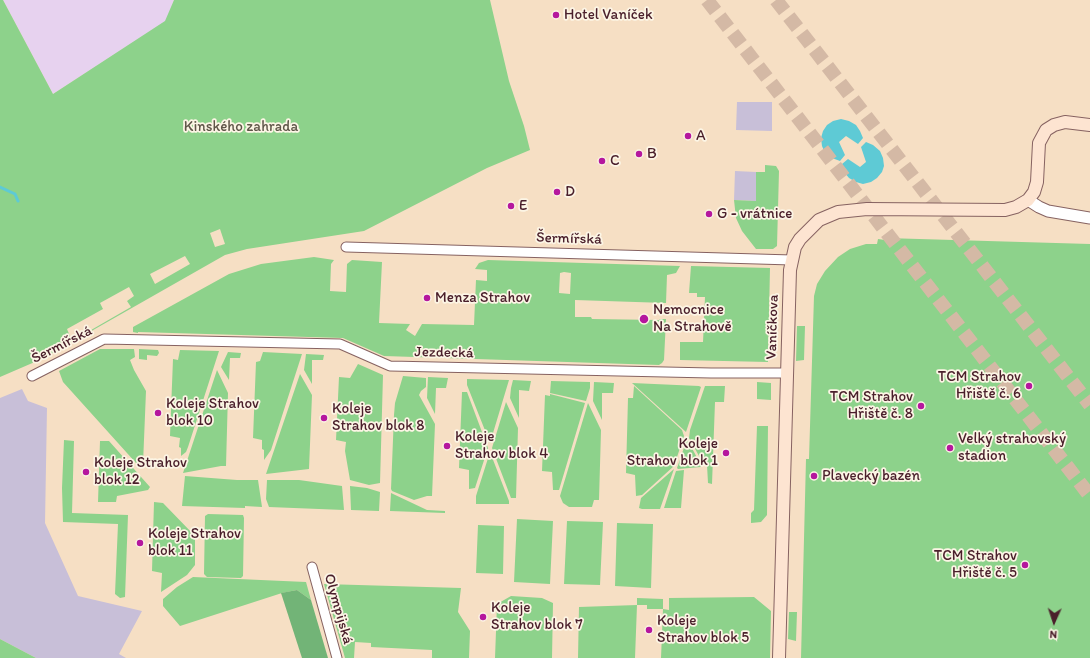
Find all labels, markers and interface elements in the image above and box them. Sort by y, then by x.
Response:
place label: Hotel Vaníček [564,6,653,24]
marker: Hotel Vaníček [551,10,561,20]
park label: Kinského zahrada [184,118,298,136]
place label: A [696,127,706,145]
marker: A [683,131,693,141]
place label: B [647,145,657,163]
marker: B [634,149,644,159]
place label: C [610,152,620,170]
marker: C [597,156,607,166]
place label: D [565,183,575,201]
marker: D [552,187,562,197]
place label: E [519,197,527,215]
marker: E [506,201,516,211]
place label: G - vrátnice [717,205,792,223]
marker: G - vrátnice [704,209,714,219]
street label: Šermířská [536,229,602,249]
place label: Menza Strahov [435,289,530,307]
marker: Menza Strahov [422,293,432,303]
street label: Vaníčkova [763,294,783,360]
place label: Nemocnice Na Strahově [653,301,732,336]
marker: Nemocnice Na Strahově [638,313,650,325]
street label: Šermířská [29,322,95,368]
street label: Jezdecká [414,343,474,363]
place label: TCM Strahov Hřiště č. 6 [938,368,1021,403]
marker: TCM Strahov Hřiště č. 6 [1024,381,1034,391]
place label: TCM Strahov Hřiště č. 8 [830,388,913,423]
place label: Koleje Strahov blok 10 [166,395,259,430]
place label: Koleje Strahov blok 8 [332,400,425,435]
marker: TCM Strahov Hřiště č. 8 [916,401,926,411]
marker: Koleje Strahov blok 10 [153,408,163,418]
marker: Koleje Strahov blok 8 [319,413,329,423]
place label: Koleje Strahov blok 4 [455,428,548,463]
place label: Velký strahovský stadion [958,430,1066,465]
place label: Koleje Strahov blok 1 [627,435,718,470]
marker: Koleje Strahov blok 4 [442,441,452,451]
marker: Velký strahovský stadion [945,443,955,453]
marker: Koleje Strahov blok 1 [721,448,731,458]
place label: Koleje Strahov blok 12 [94,454,187,489]
marker: Koleje Strahov blok 12 [81,467,91,477]
place label: Plavecký bazén [822,467,920,485]
marker: Plavecký bazén [809,471,819,481]
place label: Koleje Strahov blok 11 [148,525,241,560]
marker: Koleje Strahov blok 11 [135,538,145,548]
place label: TCM Strahov Hřiště č. 5 [934,547,1017,582]
marker: TCM Strahov Hřiště č. 5 [1020,560,1030,570]
street label: Olympijská [319,572,357,646]
place label: Koleje Strahov blok 7 [491,599,583,634]
north arrow [1034,602,1074,642]
marker: Koleje Strahov blok 7 [478,612,488,622]
place label: Koleje Strahov blok 5 [657,612,749,647]
marker: Koleje Strahov blok 5 [644,625,654,635]
text: N [1049,628,1057,641]

